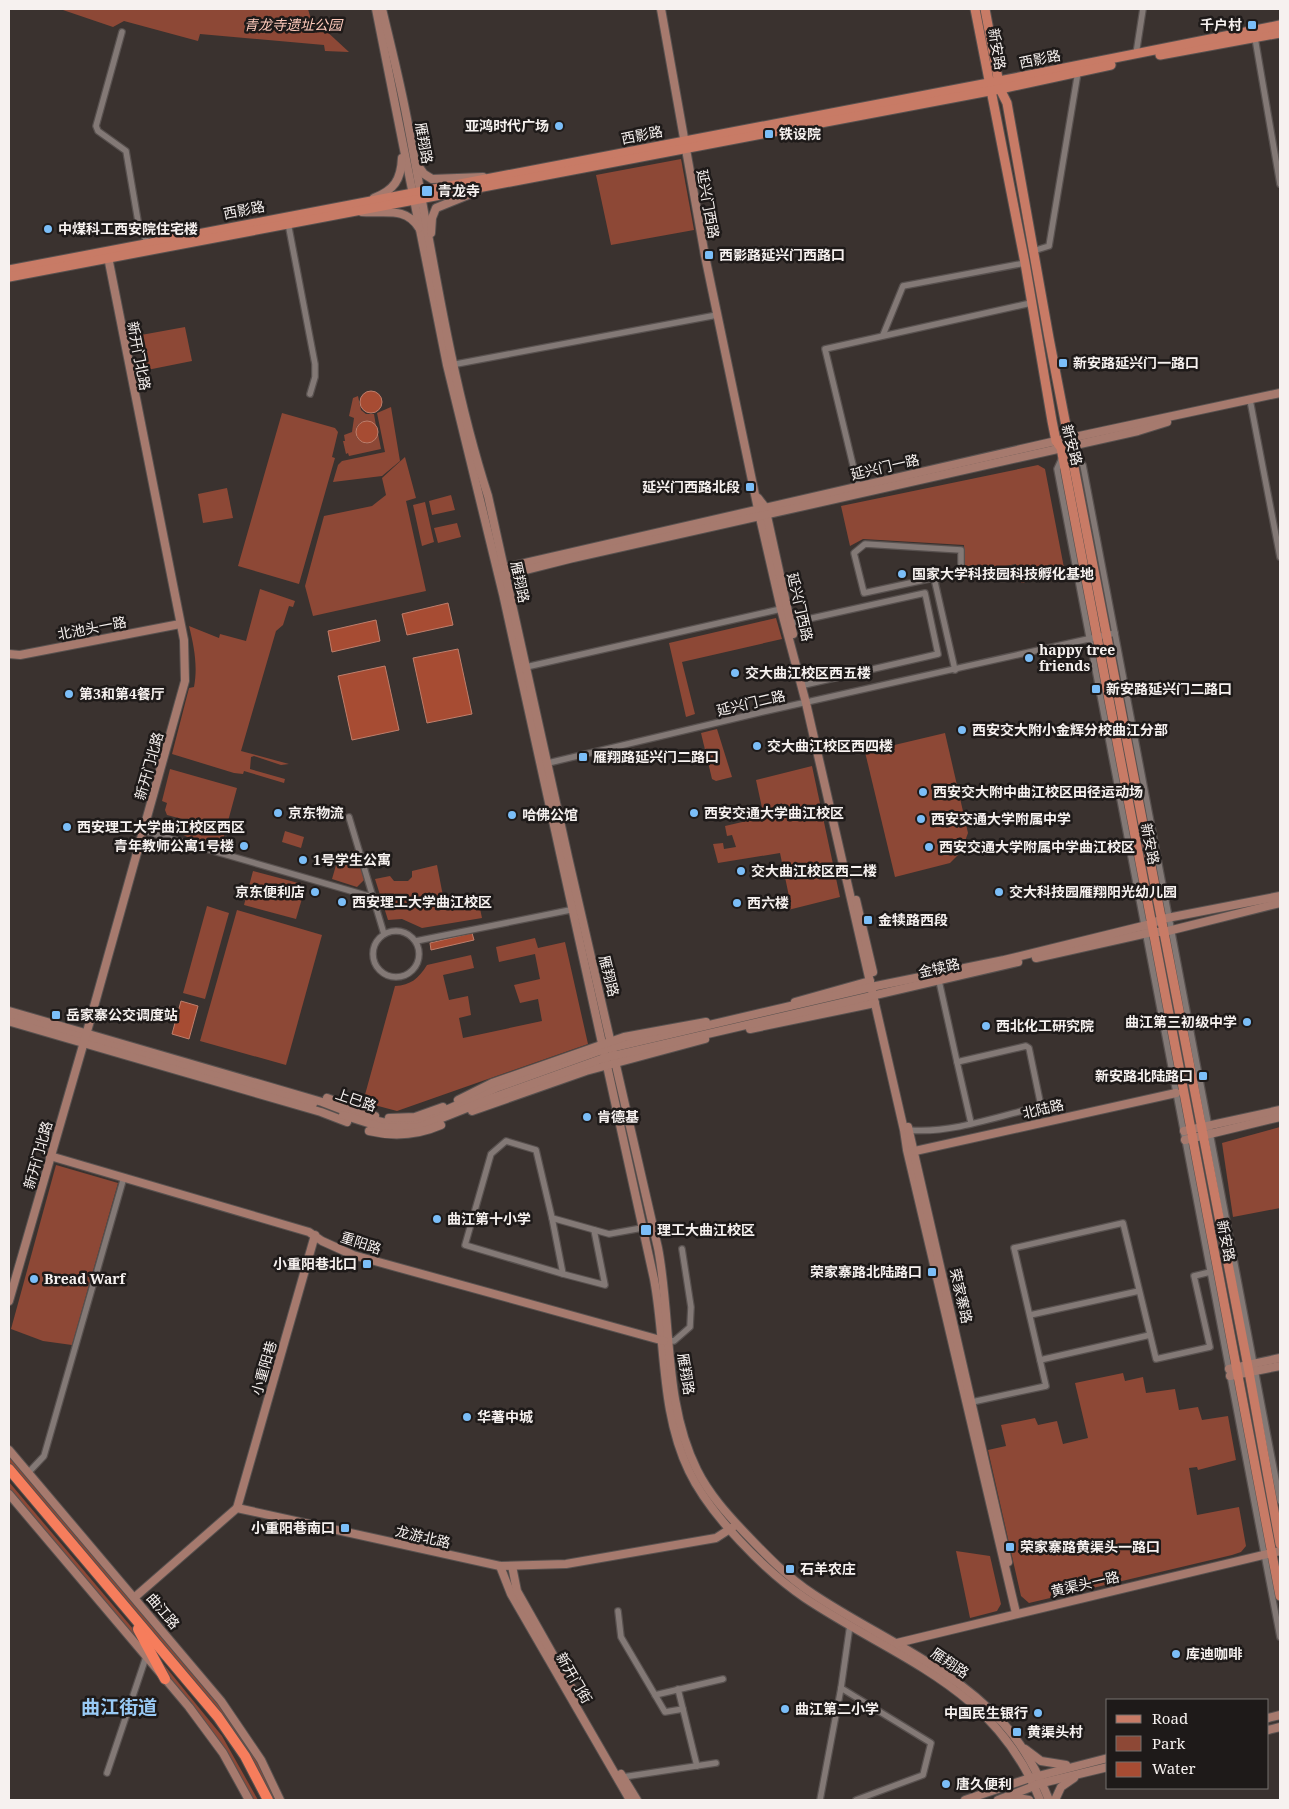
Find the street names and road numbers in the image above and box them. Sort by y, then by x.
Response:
street label: 新安路 [984,27,1010,71]
street label: 西影路 [1017,45,1062,72]
street label: 雁翔路 [411,121,437,165]
street label: 西影路 [619,121,664,148]
street label: 延兴门西路 [693,168,724,240]
street label: 西影路 [221,196,266,223]
street label: 新开门北路 [123,320,155,392]
street label: 新安路 [1058,422,1087,468]
street label: 延兴门一路 [849,449,921,484]
street label: 雁翔路 [507,559,534,604]
street label: 延兴门西路 [783,571,818,643]
street label: 北池头一路 [56,612,128,644]
street label: 延兴门二路 [715,685,787,720]
street label: 新开门北路 [130,730,167,802]
street label: 新安路 [1137,821,1164,866]
street label: 雁翔路 [595,953,624,999]
street label: 金犊路 [916,954,961,981]
street label: 上巳路 [333,1084,379,1115]
street label: 北陆路 [1020,1095,1065,1122]
street label: 新开门北路 [19,1119,56,1191]
street label: 新安路 [1213,1218,1240,1263]
street label: 重阳路 [338,1227,384,1258]
street label: 荣家寨路 [946,1266,977,1325]
street label: 小重阳巷 [247,1338,280,1397]
street label: 雁翔路 [674,1352,699,1396]
street label: 龙游北路 [394,1521,453,1552]
street label: 黄渠头一路 [1049,1566,1121,1601]
street label: 曲江路 [143,1588,184,1633]
street label: 雁翔路 [928,1643,973,1682]
street label: 新开门街 [552,1649,597,1707]

